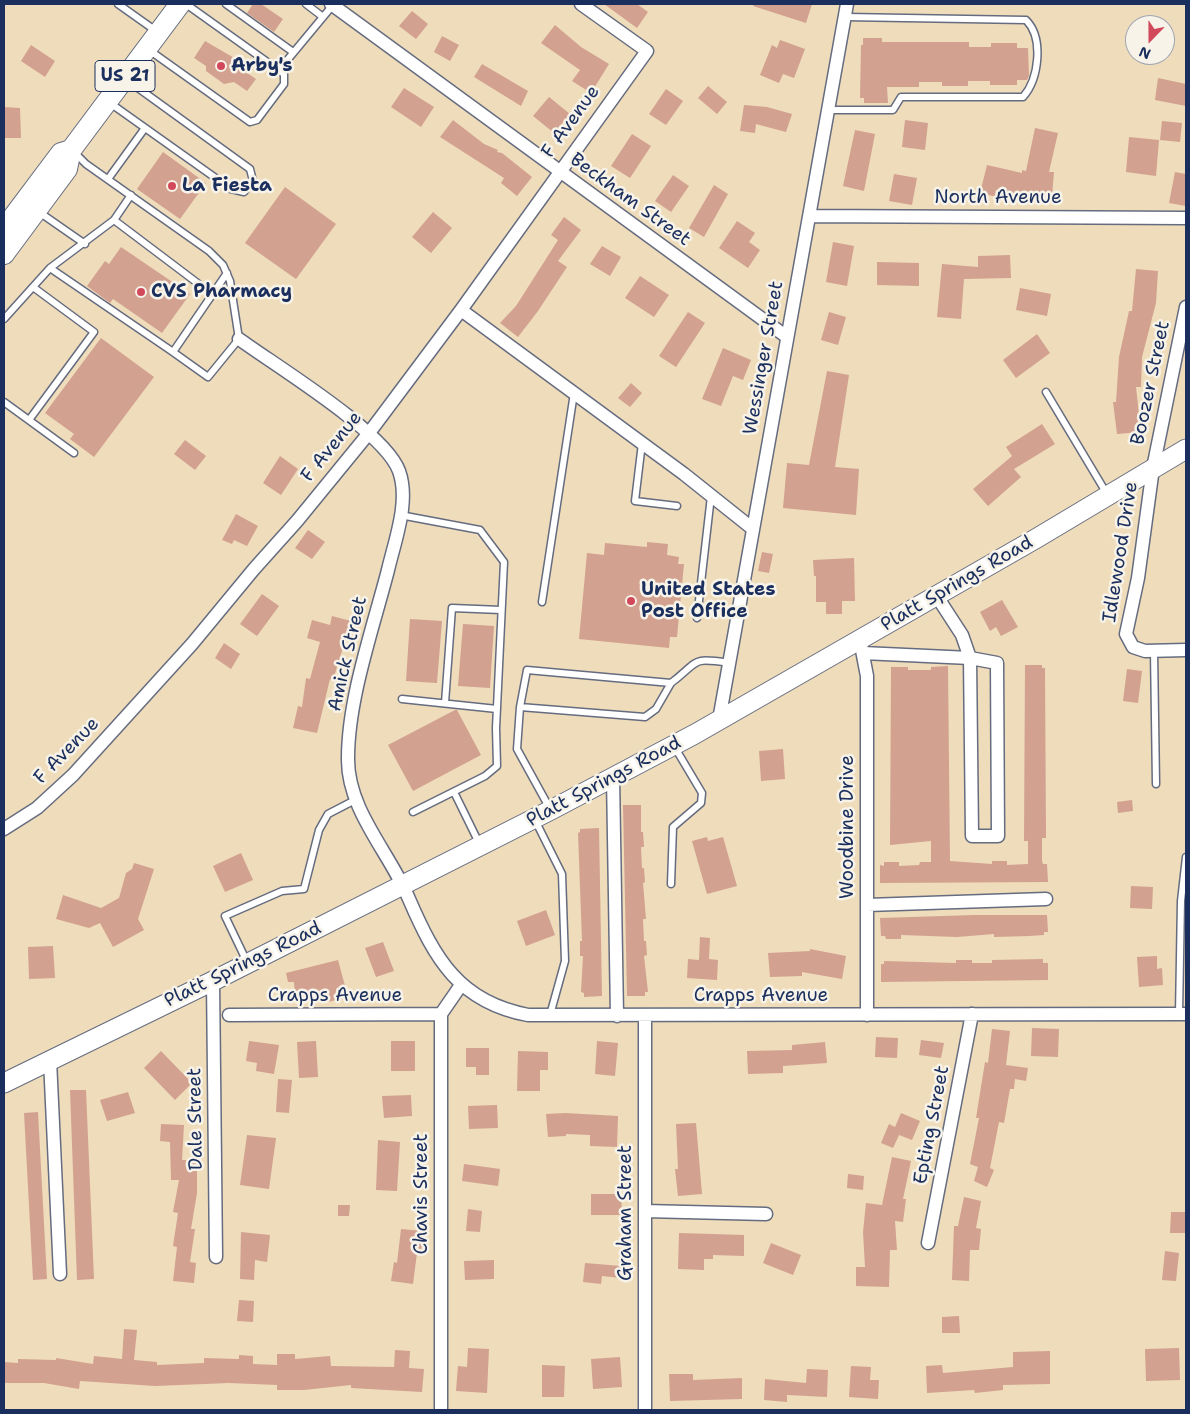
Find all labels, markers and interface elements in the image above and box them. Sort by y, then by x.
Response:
north arrow [1125,15,1175,65]
text: N [1136,43,1153,63]
place label: Arby's [231,55,293,77]
road number: US 21 [95,60,155,92]
marker: Arby's [215,60,227,72]
street label: F Avenue [537,81,605,163]
street label: Beckham Street [565,149,695,251]
place label: La Fiesta [182,175,272,197]
marker: La Fiesta [166,180,178,192]
street label: North Avenue [934,187,1062,209]
street label: Wessinger Street [739,279,789,437]
place label: CVS Pharmacy [151,281,292,303]
marker: CVS Pharmacy [135,286,147,298]
street label: Boozer Street [1127,319,1175,447]
street label: F Avenue [297,407,367,487]
street label: Idlewood Drive [1099,480,1143,624]
street label: Platt Springs Road [877,531,1037,637]
place label: United States Post Office [641,579,776,623]
street label: Amick Street [324,594,372,714]
marker: United States Post Office [625,595,637,607]
street label: F Avenue [30,713,104,789]
street label: Platt Springs Road [523,732,685,832]
street label: Woodbine Drive [837,755,859,899]
street label: Platt Springs Road [161,917,325,1013]
street label: Crapps Avenue [268,985,402,1007]
street label: Crapps Avenue [694,985,828,1007]
street label: Epting Street [909,1064,955,1186]
street label: Dale Street [184,1068,208,1170]
street label: Chavis Street [411,1134,433,1254]
street label: Graham Street [615,1145,637,1281]

